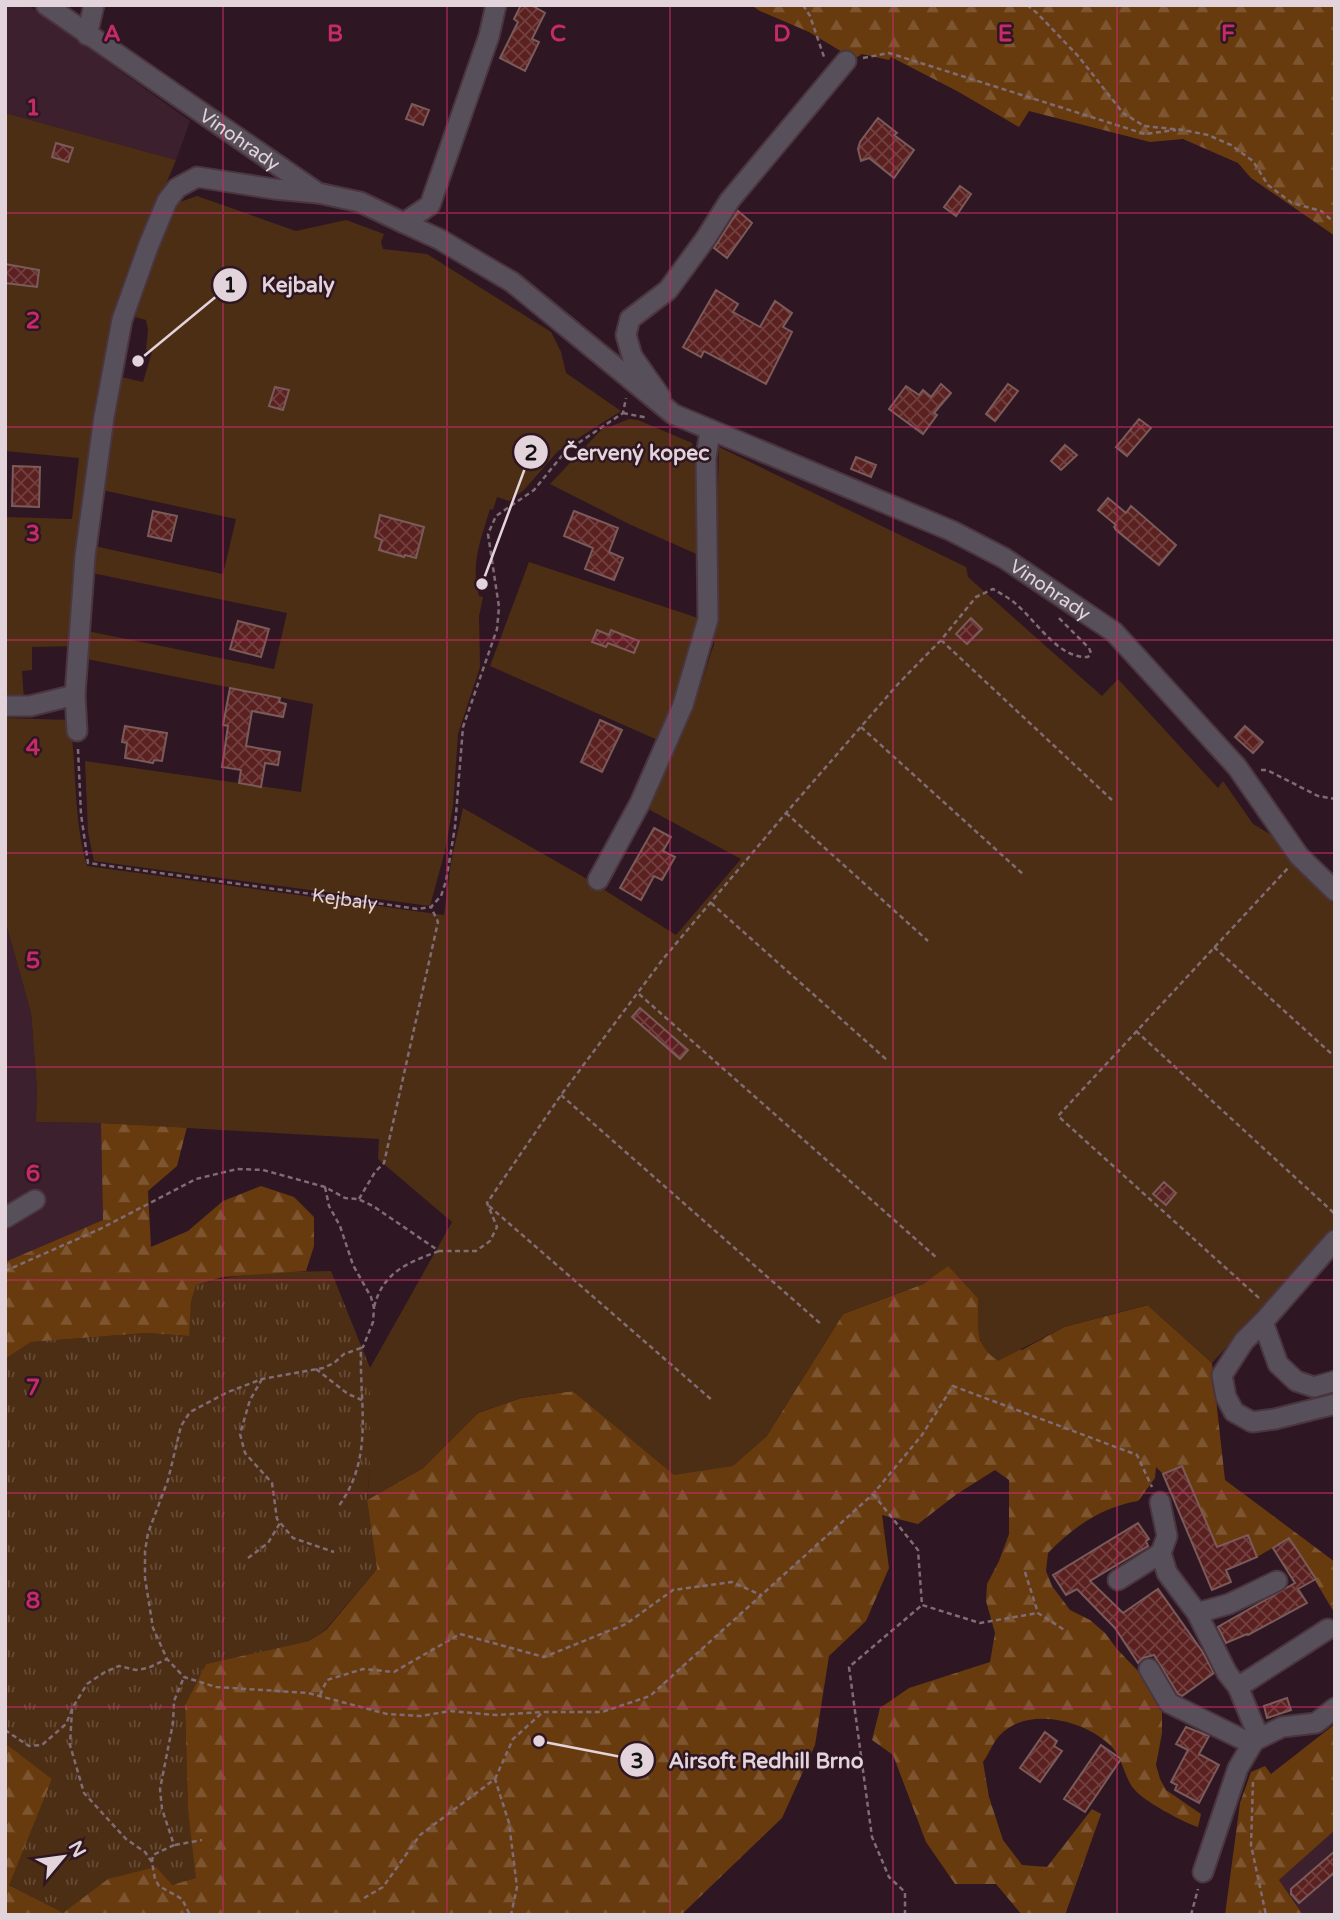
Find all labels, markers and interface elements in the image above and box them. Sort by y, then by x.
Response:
text: A [103,20,121,48]
text: B [327,20,343,48]
text: C [550,20,566,48]
text: D [773,20,791,48]
text: E [998,20,1012,48]
text: F [1221,20,1235,48]
text: 1 [26,94,40,122]
street label: Vinohrady [195,105,284,175]
callout: Kejbaly [212,264,348,306]
text: 1 [223,273,237,298]
text: Kejbaly [262,273,335,298]
text: 2 [26,307,40,335]
callout: Červený kopec [514,431,723,473]
text: Červený kopec [563,440,709,466]
text: 2 [524,441,538,466]
text: 3 [26,520,40,548]
street label: Vinohrady [1005,555,1095,625]
text: 4 [26,734,41,762]
street label: Kejbaly [311,884,379,915]
text: 5 [26,947,40,975]
text: 6 [26,1160,40,1188]
text: 7 [26,1374,40,1402]
text: 8 [26,1587,40,1615]
callout: Airsoft Redhill Brno [619,1739,877,1781]
text: 3 [630,1749,644,1774]
text: Airsoft Redhill Brno [669,1749,864,1774]
north arrow [28,1822,98,1892]
text: N [64,1837,90,1861]

